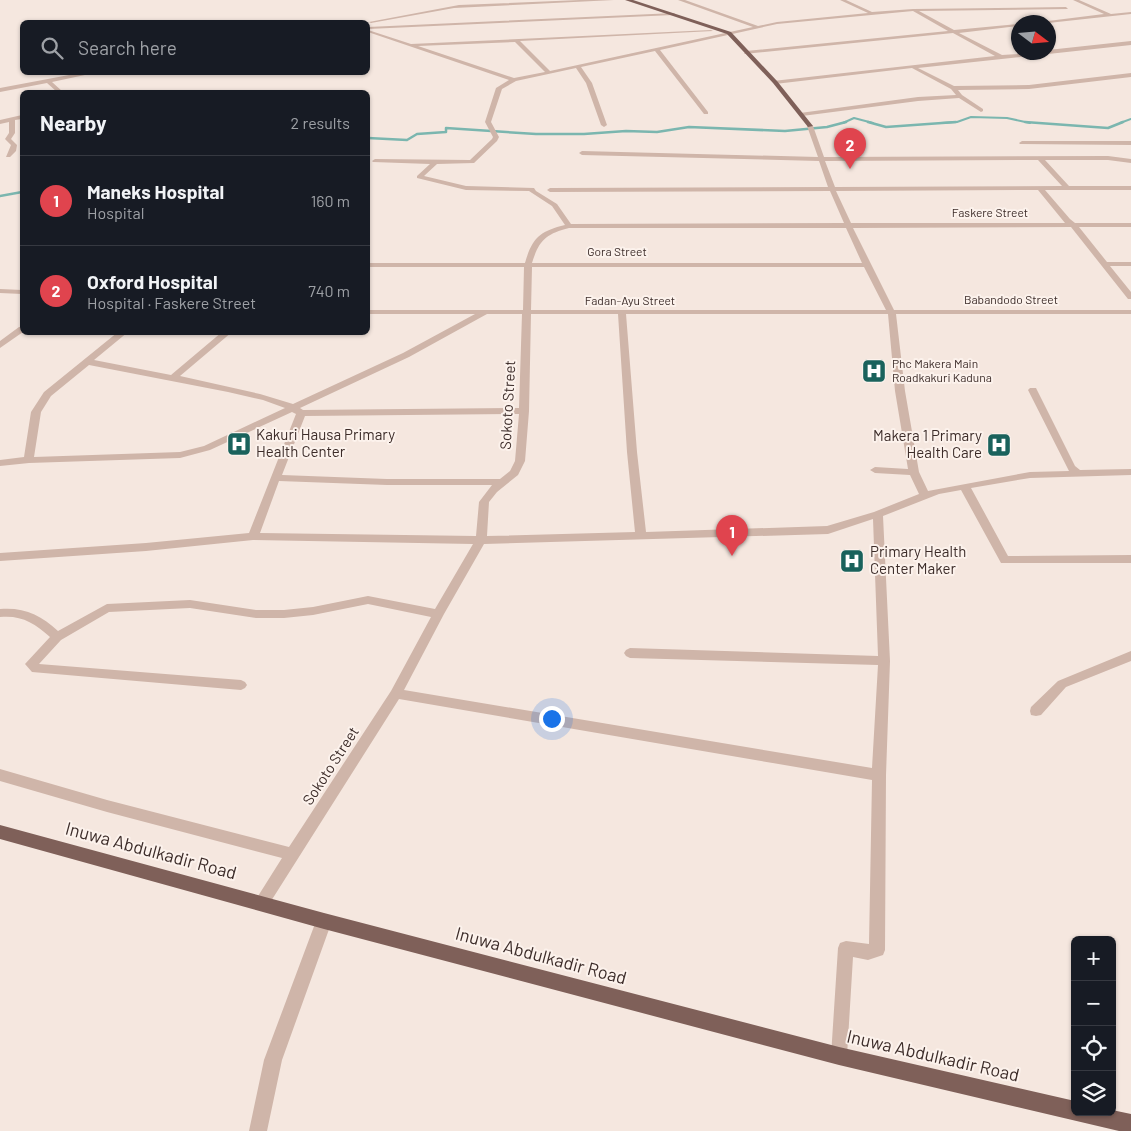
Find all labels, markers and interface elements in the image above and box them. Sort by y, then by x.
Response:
north arrow [1011,15,1056,60]
search box [20,20,370,75]
icon: search [38,34,66,62]
text: Search here [78,36,177,59]
text: Nearby [40,110,106,135]
text: 2 results [291,113,350,132]
pin: 2 [834,128,866,169]
text: Maneks Hospital [87,180,224,203]
text: 1 [53,191,59,210]
text: 160 m [311,191,350,210]
text: Hospital [87,203,144,222]
street label: Faskere Street [952,205,1028,219]
street label: Gora Street [587,244,647,258]
text: Oxford Hospital [87,270,218,293]
text: 2 [52,281,60,300]
text: 740 m [308,281,350,300]
street label: Babandodo Street [964,292,1058,306]
text: Hospital · Faskere Street [87,293,256,312]
street label: Fadan-Ayu Street [585,293,675,307]
place label: Phc Makera Main Roadkakuri Kaduna [892,356,992,384]
hospital icon: Phc Makera Main Roadkakuri Kaduna [861,358,887,384]
street label: Sokoto Street [496,360,518,450]
place label: Kakuri Hausa Primary Health Center [256,425,395,460]
place label: Makera 1 Primary Health Care [873,426,982,461]
hospital icon: Kakuri Hausa Primary Health Center [226,431,252,457]
hospital icon: Makera 1 Primary Health Care [986,432,1012,458]
pin: 1 [716,515,748,556]
place label: Primary Health Center Maker [870,542,966,577]
hospital icon: Primary Health Center Maker [839,548,865,574]
your location [539,706,565,732]
street label: Sokoto Street [298,723,362,808]
street label: Inuwa Abdulkadir Road [63,817,239,883]
street label: Inuwa Abdulkadir Road [453,922,629,988]
map controls [1071,936,1116,1116]
button: + [1071,936,1116,981]
button: − [1071,981,1116,1026]
street label: Inuwa Abdulkadir Road [845,1024,1022,1086]
button: locate [1071,1026,1116,1071]
button: layers [1071,1071,1116,1116]

